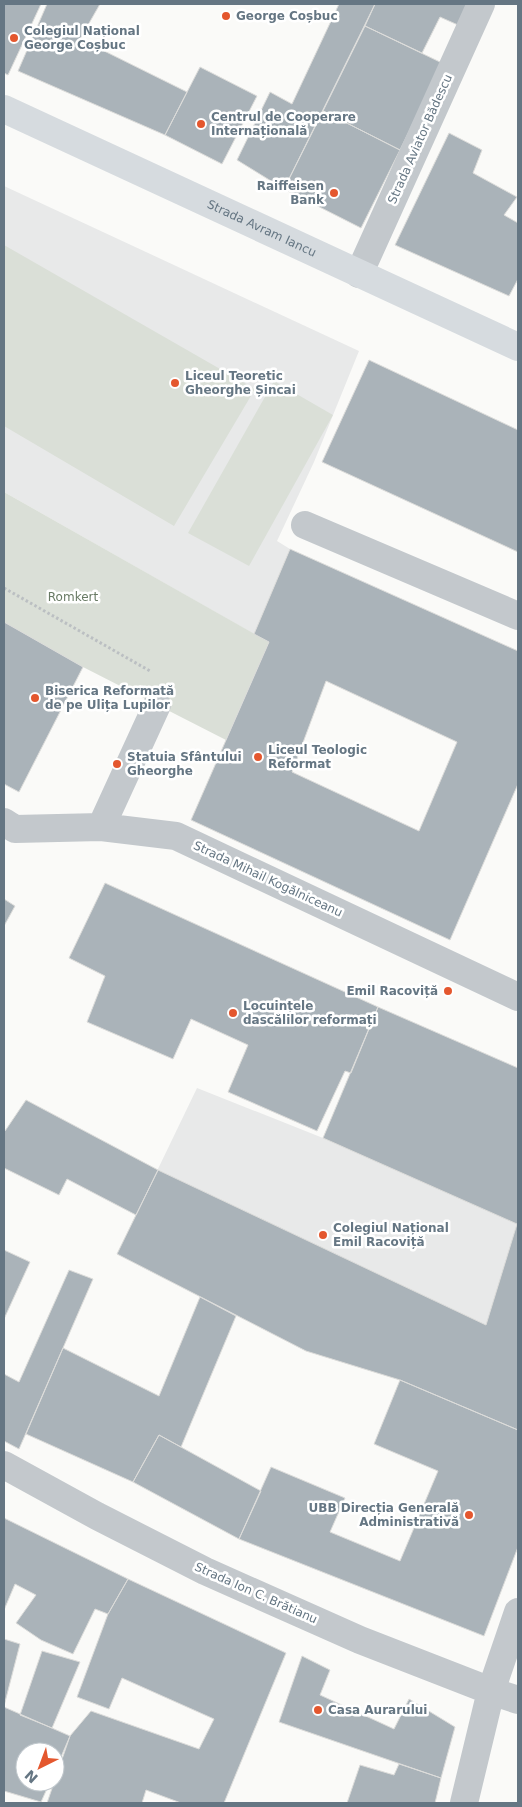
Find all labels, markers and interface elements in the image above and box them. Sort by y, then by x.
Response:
place label: George Coșbuc [236,9,338,23]
marker: George Coșbuc [220,10,232,22]
place label: Colegiul Național George Coșbuc [24,24,140,52]
marker: Colegiul Național George Coșbuc [8,32,20,44]
street label: Strada Aviator Bădescu [385,72,455,206]
place label: Centrul de Cooperare Internațională [211,110,356,138]
marker: Centrul de Cooperare Internațională [195,118,207,130]
place label: Raiffeisen Bank [257,179,325,207]
marker: Raiffeisen Bank [328,187,340,199]
street label: Strada Avram Iancu [205,197,318,260]
place label: Liceul Teoretic Gheorghe Șincai [185,369,296,397]
marker: Liceul Teoretic Gheorghe Șincai [169,377,181,389]
park label: Romkert [48,590,98,604]
place label: Biserica Reformată de pe Ulița Lupilor [45,684,174,712]
marker: Biserica Reformată de pe Ulița Lupilor [29,692,41,704]
place label: Liceul Teologic Reformat [268,743,367,771]
place label: Statuia Sfântului Gheorghe [127,750,242,778]
marker: Liceul Teologic Reformat [252,751,264,763]
marker: Statuia Sfântului Gheorghe [111,758,123,770]
street label: Strada Mihail Kogălniceanu [191,838,345,920]
place label: Emil Racoviță [346,984,438,998]
marker: Emil Racoviță [442,985,454,997]
place label: Locuințele dascălilor reformați [243,999,377,1027]
marker: Locuințele dascălilor reformați [227,1007,239,1019]
place label: Colegiul Național Emil Racoviță [333,1221,449,1249]
marker: Colegiul Național Emil Racoviță [317,1229,329,1241]
place label: UBB Direcția Generală Administrativă [309,1501,459,1529]
marker: UBB Direcția Generală Administrativă [463,1509,475,1521]
street label: Strada Ion C. Brătianu [192,1560,320,1626]
place label: Casa Aurarului [328,1703,427,1717]
marker: Casa Aurarului [312,1704,324,1716]
north arrow [15,1742,65,1792]
text: N [22,1767,41,1787]

